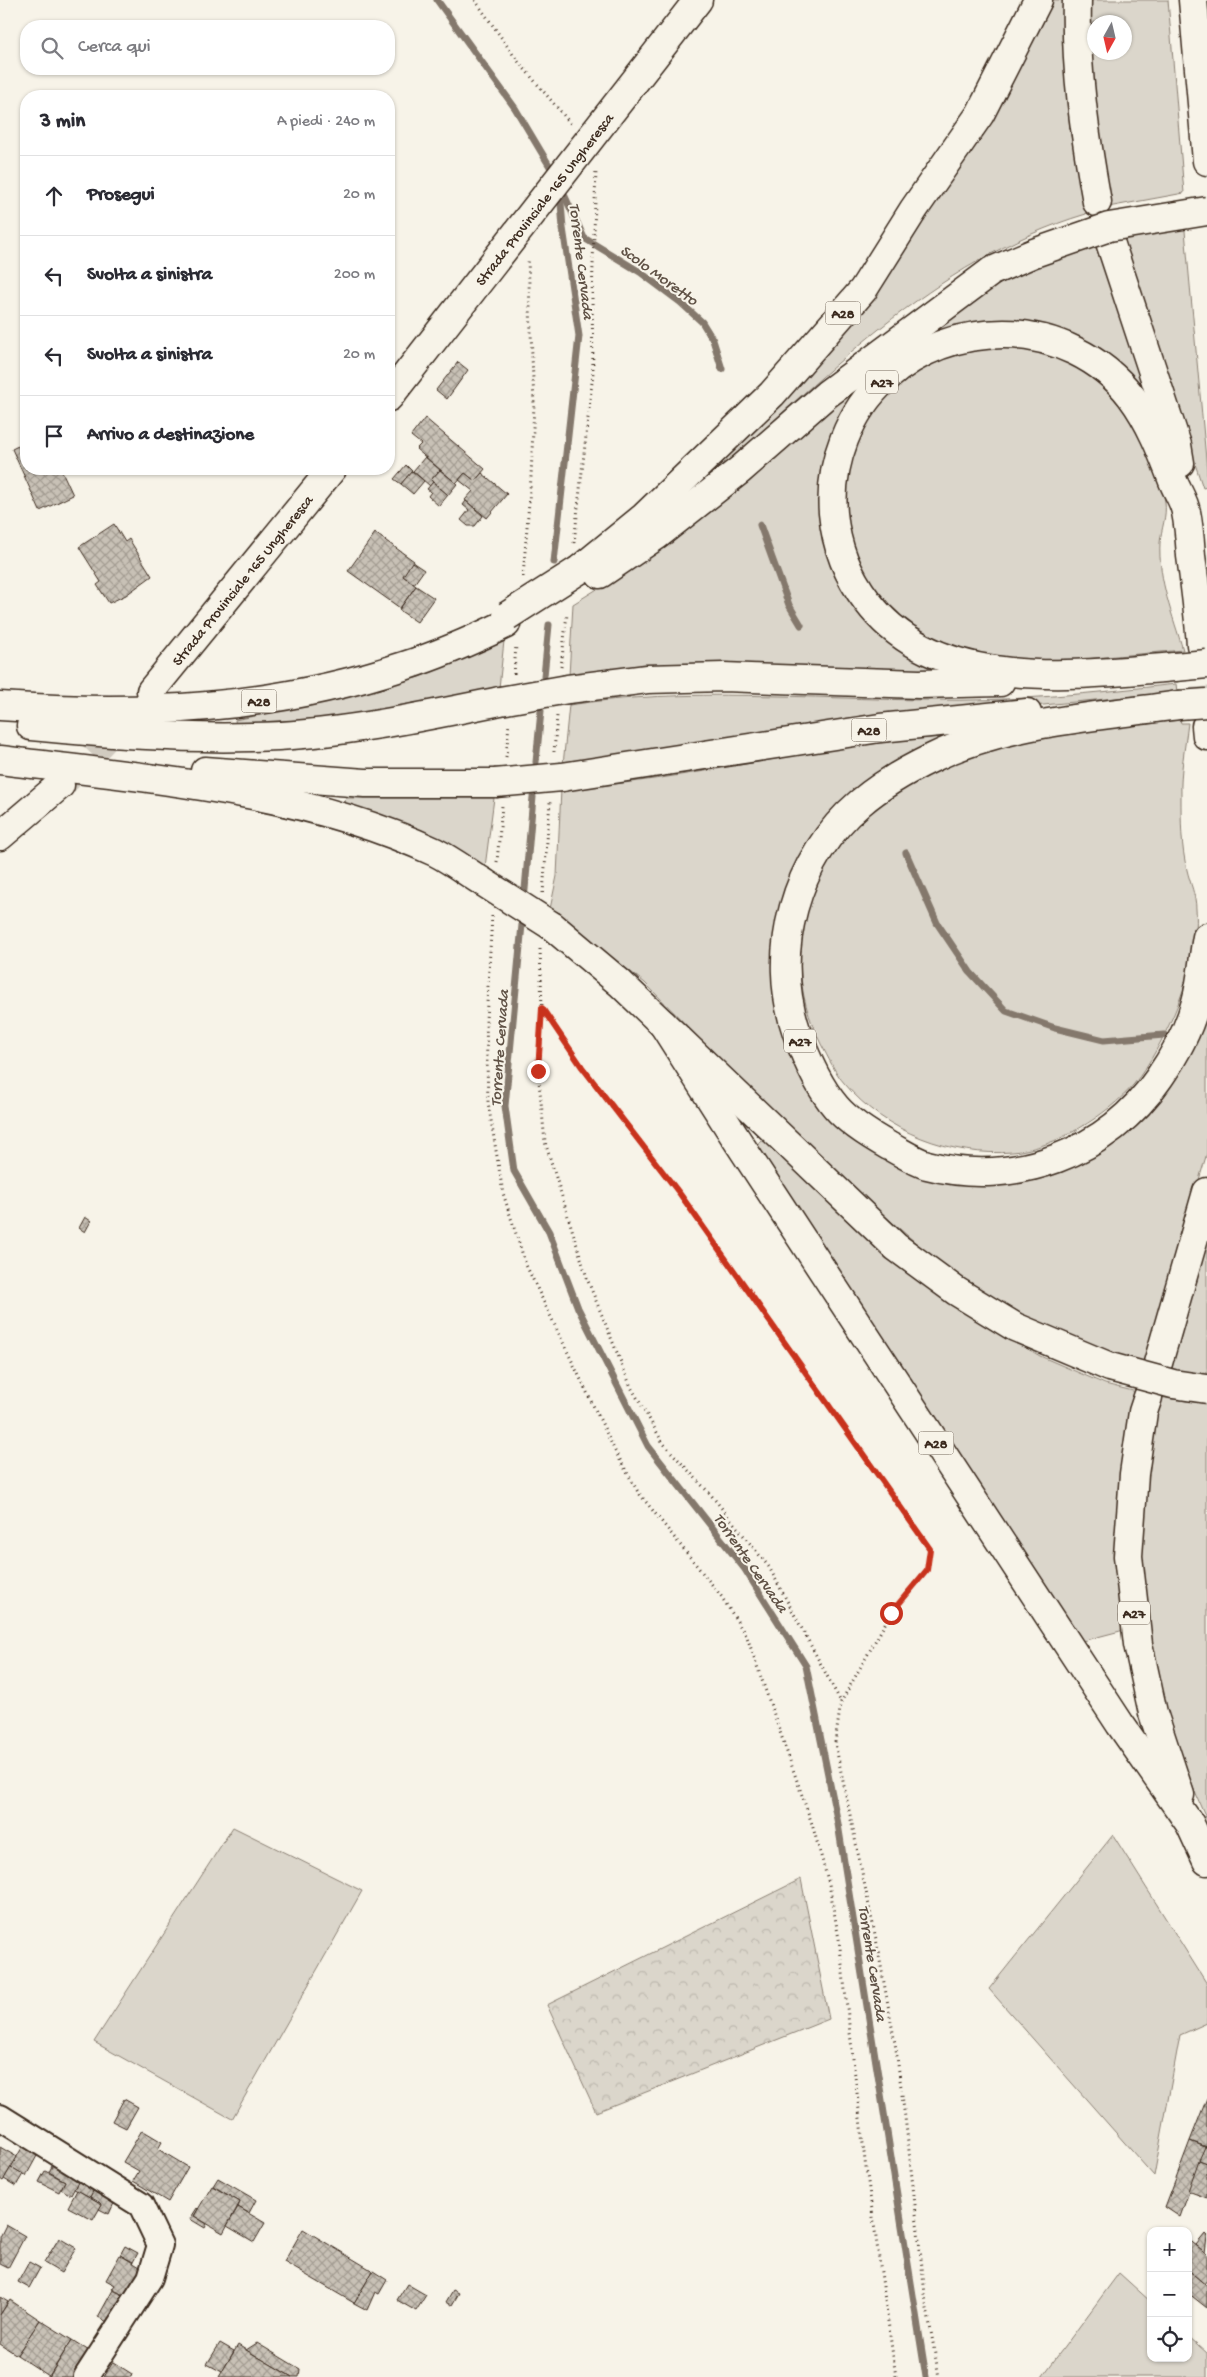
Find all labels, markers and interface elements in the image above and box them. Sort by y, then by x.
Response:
north arrow [1087,15,1132,60]
search box [20,20,395,75]
icon: search [38,34,66,62]
text: Cerca qui [78,36,151,59]
text: 3 min [40,110,85,135]
street label: Strada Provinciale 165 Ungheresca [473,110,619,290]
text: A piedi · 240 m [277,113,375,132]
icon: ahead [40,182,68,210]
text: Prosegui [87,184,155,207]
text: 20 m [343,186,375,205]
water label: Torrente Cervada [563,202,596,322]
water label: Scolo Moretto [615,242,701,312]
icon: left [40,262,68,290]
text: Svolta a sinistra [87,264,212,287]
text: 200 m [334,266,375,285]
road number: A28 [826,302,860,324]
icon: left [40,342,68,370]
text: Svolta a sinistra [87,344,212,367]
text: 20 m [343,346,375,365]
road number: A27 [866,371,898,394]
icon: arrive [40,422,68,450]
text: Arrivo a destinazione [87,424,254,447]
street label: Strada Provinciale 165 Ungheresca [169,492,318,670]
road number: A28 [242,689,276,712]
road number: A28 [852,718,886,742]
water label: Torrente Cervada [488,988,515,1107]
road number: A27 [784,1030,816,1052]
route end [527,1060,550,1083]
road number: A28 [918,1432,954,1455]
water label: Torrente Cervada [708,1511,791,1618]
route start [880,1602,903,1625]
road number: A27 [1118,1602,1150,1625]
water label: Torrente Cervada [852,1904,889,2024]
map controls [1147,2227,1192,2362]
button: + [1147,2227,1192,2272]
button: − [1147,2272,1192,2317]
button: locate [1147,2317,1192,2362]

